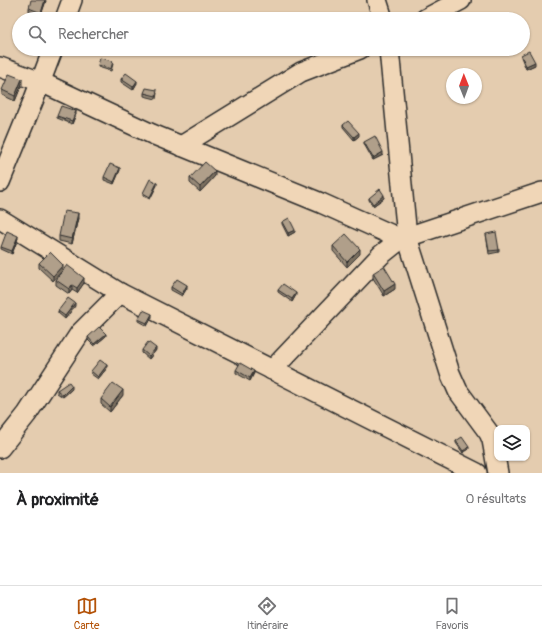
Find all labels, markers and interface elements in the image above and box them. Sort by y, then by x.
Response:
search box [12,12,530,56]
icon: search [26,23,48,45]
text: Rechercher [58,25,129,44]
north arrow [446,68,482,104]
map controls [494,425,530,461]
button: layers [494,425,530,461]
text: À proximité [16,489,99,510]
text: 0 résultats [466,491,526,507]
tab: Carte [74,595,99,632]
tab: Itinéraire [247,595,288,632]
tab: Favoris [436,595,468,632]

